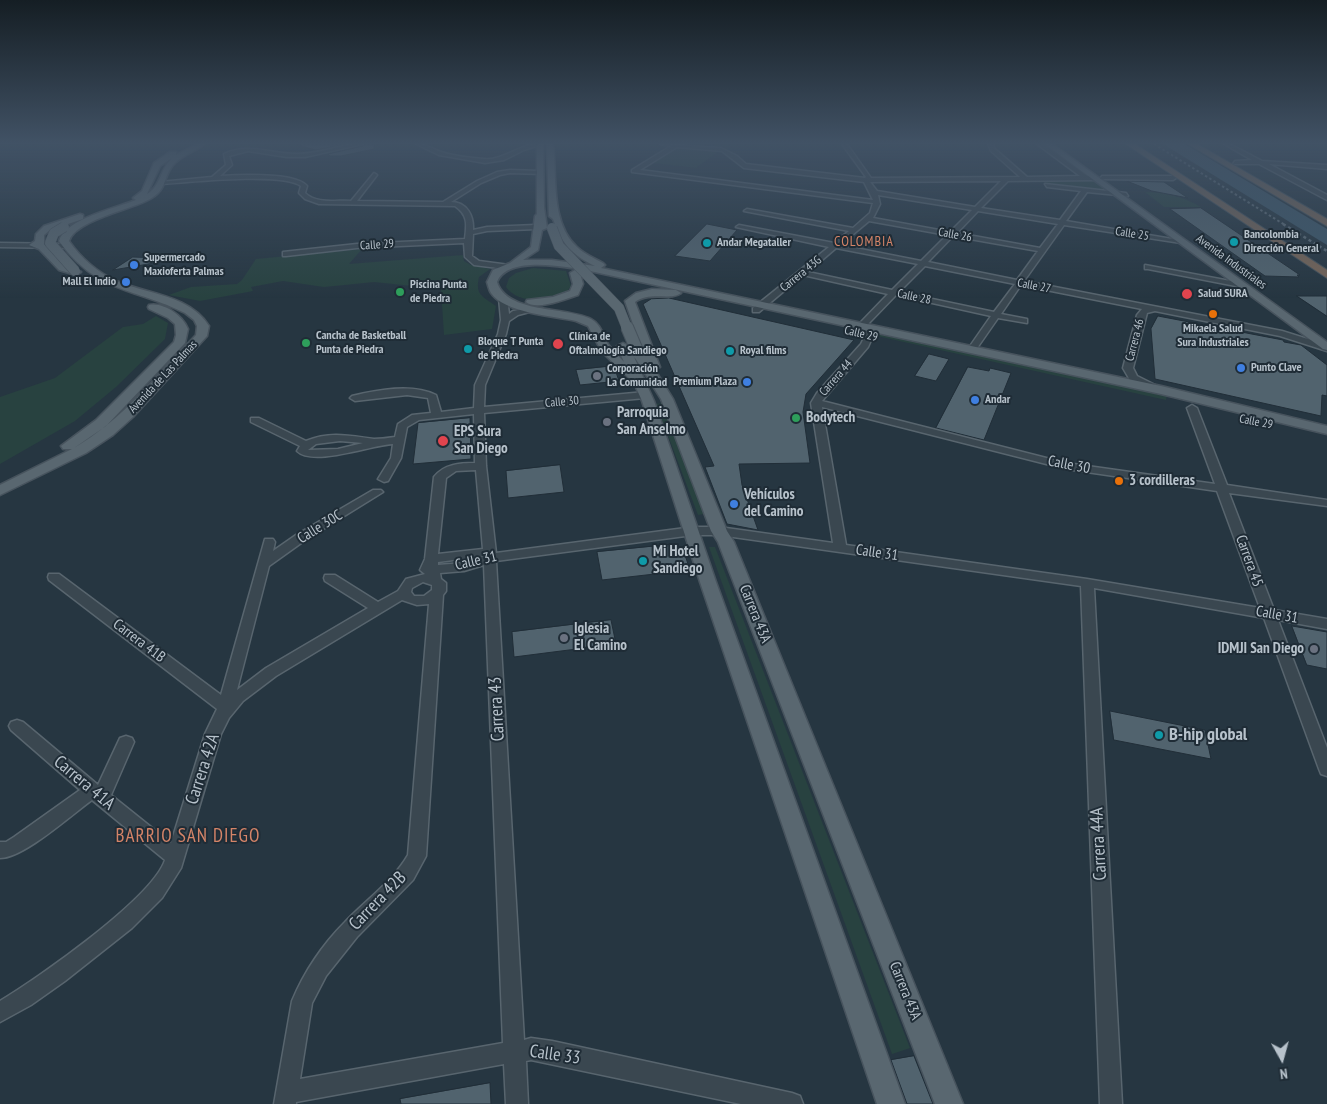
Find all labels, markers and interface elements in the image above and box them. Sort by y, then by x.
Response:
street label: Calle 25 [1114,224,1150,244]
street label: Calle 26 [937,225,973,245]
place label: Bancolombia Dirección General [1244,228,1319,256]
street label: Avenida Industriales [1193,232,1269,292]
district label: COLOMBIA [833,234,895,250]
place label: Andar Megataller [717,236,791,250]
marker: Bancolombia Dirección General [1228,236,1240,248]
street label: Calle 29 [360,237,394,253]
marker: Andar Megataller [701,237,713,249]
place label: Supermercado Maxioferta Palmas [144,251,224,279]
street label: Carrera 43G [777,253,825,295]
marker: Supermercado Maxioferta Palmas [128,259,140,271]
place label: Mall El Indio [63,275,116,289]
marker: Mall El Indio [120,276,132,288]
street label: Calle 27 [1016,276,1052,296]
place label: Piscina Punta de Piedra [410,278,467,306]
marker: Piscina Punta de Piedra [394,286,406,298]
street label: Calle 28 [896,286,932,308]
marker: Salud SURA [1180,287,1194,301]
place label: Salud SURA [1198,287,1247,301]
marker: Mikaela Salud Sura Industriales [1207,308,1219,320]
street label: Carrera 46 [1123,317,1147,363]
place label: Mikaela Salud Sura Industriales [1177,322,1249,350]
street label: Calle 29 [843,323,879,345]
place label: Cancha de Basketball Punta de Piedra [316,329,406,357]
place label: Clínica de Oftalmología Sandiego [569,330,667,358]
place label: Bloque T Punta de Piedra [478,335,543,363]
marker: Cancha de Basketball Punta de Piedra [300,337,312,349]
marker: Clínica de Oftalmología Sandiego [551,337,565,351]
street label: Avenida de Las Palmas [126,338,200,416]
marker: Bloque T Punta de Piedra [462,343,474,355]
place label: Royal films [740,344,786,358]
marker: Royal films [724,345,736,357]
street label: Carrera 44 [816,357,856,399]
place label: Punto Clave [1251,361,1302,375]
place label: Corporación La Comunidad [607,362,667,390]
marker: Punto Clave [1235,362,1247,374]
marker: Corporación La Comunidad [591,370,603,382]
place label: Premium Plaza [673,375,737,389]
marker: Premium Plaza [741,376,753,388]
street label: Calle 30 [544,393,580,411]
place label: Andar [985,393,1010,407]
marker: Andar [969,394,981,406]
place label: Parroquia San Anselmo [617,404,686,439]
place label: Bodytech [806,409,855,427]
marker: Bodytech [790,412,802,424]
street label: Calle 29 [1238,412,1274,432]
marker: Parroquia San Anselmo [601,416,613,428]
place label: EPS Sura San Diego [454,423,508,458]
marker: EPS Sura San Diego [436,434,450,448]
street label: Calle 30 [1046,452,1092,478]
place label: 3 cordilleras [1129,472,1195,490]
marker: 3 cordilleras [1113,475,1125,487]
place label: Vehículos del Camino [744,486,803,521]
marker: Vehículos del Camino [728,498,740,510]
street label: Calle 30C [294,506,346,548]
street label: Carrera 45 [1231,533,1267,589]
street label: Calle 31 [855,541,899,565]
place label: Mi Hotel Sandiego [653,543,702,578]
street label: Calle 31 [453,547,499,575]
marker: Mi Hotel Sandiego [637,555,649,567]
street label: Carrera 43A [735,582,775,646]
street label: Calle 31 [1254,602,1300,628]
street label: Carrera 41B [109,615,169,667]
place label: Iglesia El Camino [574,620,627,655]
marker: Iglesia El Camino [558,632,570,644]
place label: IDMJI San Diego [1218,640,1304,658]
marker: IDMJI San Diego [1308,643,1320,655]
street label: Carrera 43 [485,676,509,742]
place label: B-hip global [1169,724,1247,746]
marker: B-hip global [1153,729,1165,741]
street label: Carrera 42A [181,731,225,807]
street label: Carrera 41A [49,751,119,815]
street label: Carrera 44A [1086,807,1112,881]
district label: BARRIO SAN DIEGO [114,826,262,848]
street label: Carrera 42B [345,867,411,935]
street label: Carrera 43A [885,959,925,1023]
north arrow [1257,1034,1307,1084]
street label: Calle 33 [528,1041,582,1069]
text: N [1279,1064,1289,1083]

